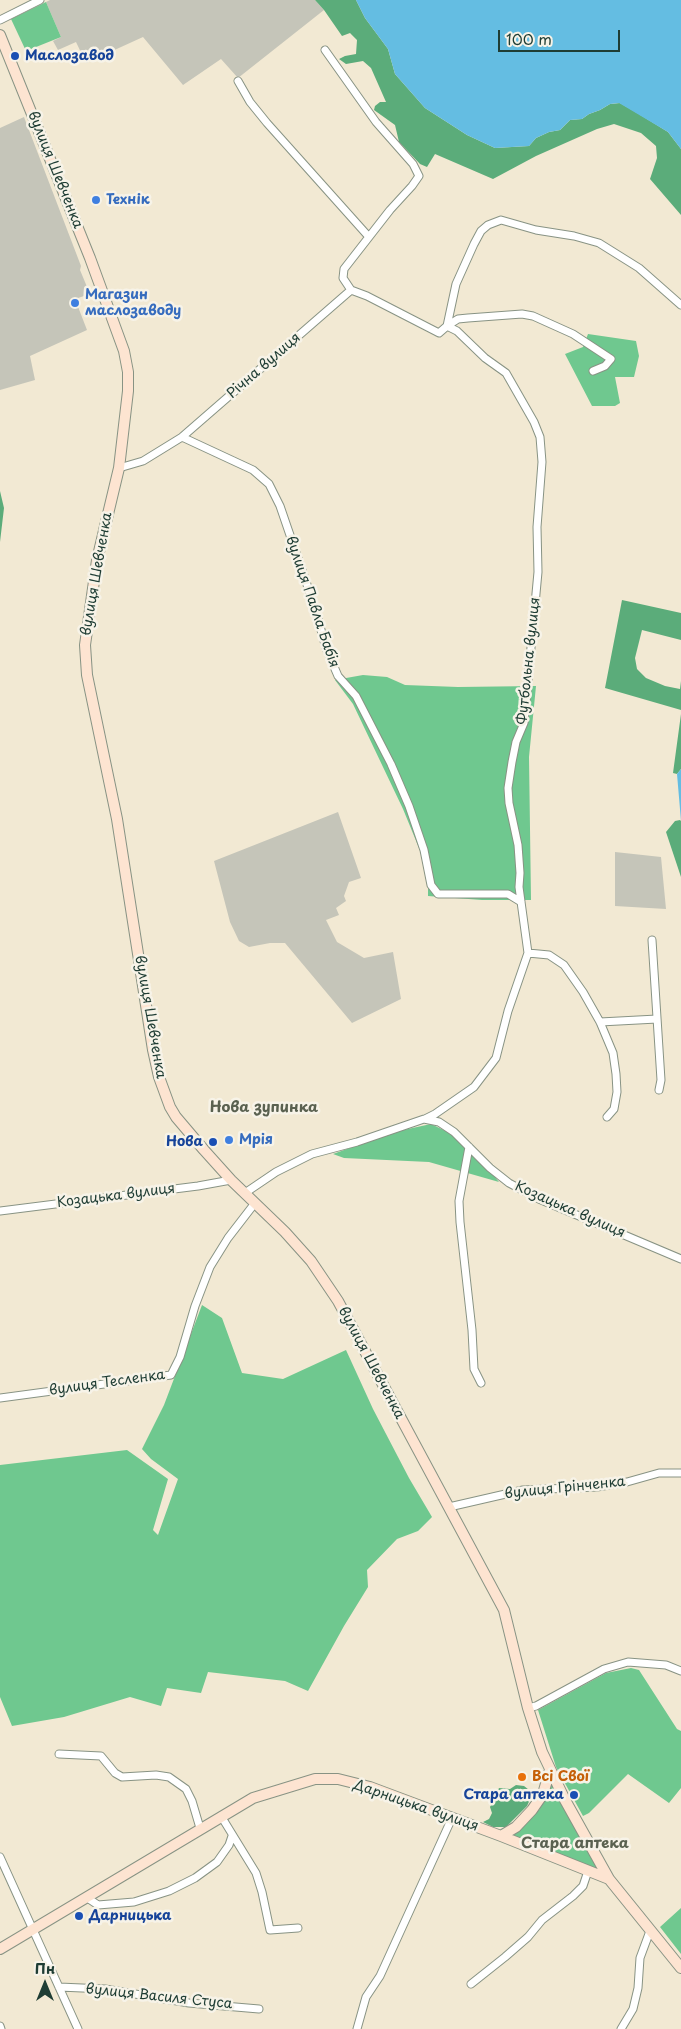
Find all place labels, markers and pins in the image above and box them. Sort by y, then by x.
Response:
place label: Маслозавод [25,48,114,64]
marker: Маслозавод [9,50,21,62]
place label: Технік [106,192,150,208]
marker: Технік [90,194,102,206]
place label: Магазин маслозаводу [85,287,181,320]
marker: Магазин маслозаводу [69,297,81,309]
place label: Мрія [239,1132,273,1148]
place label: Нова [166,1134,203,1150]
marker: Мрія [223,1134,235,1146]
marker: Нова [207,1136,219,1148]
place label: Всі Свої [532,1769,589,1785]
marker: Всі Свої [516,1771,528,1783]
place label: Стара аптека [463,1787,564,1803]
marker: Стара аптека [568,1789,580,1801]
place label: Дарницька [89,1908,172,1924]
marker: Дарницька [73,1910,85,1922]

